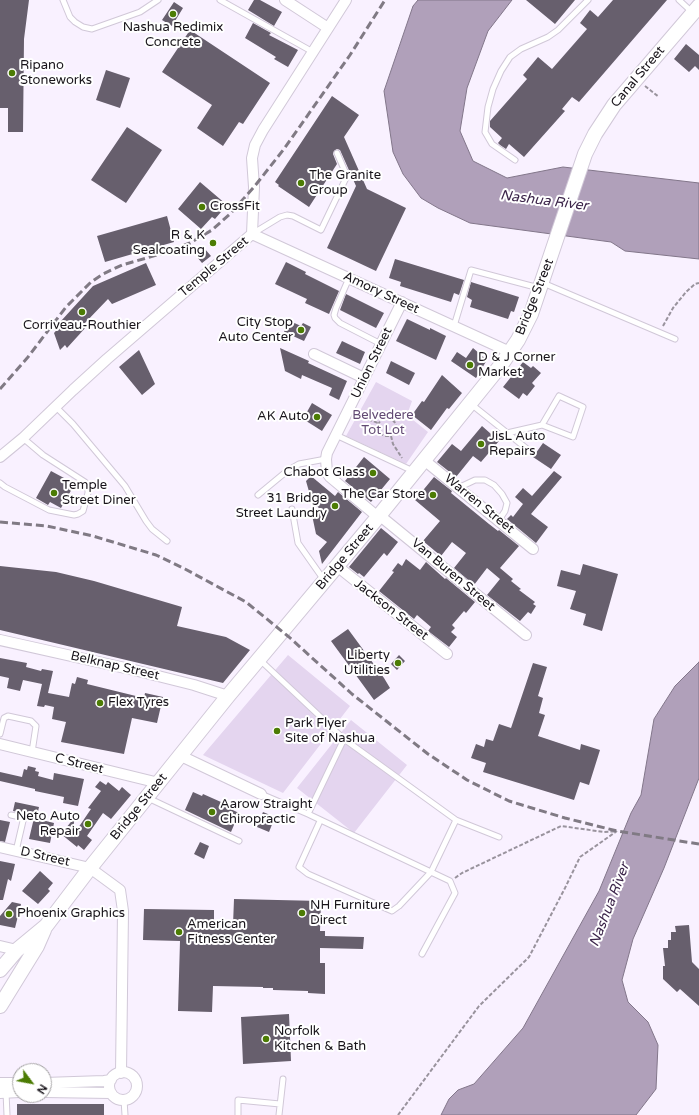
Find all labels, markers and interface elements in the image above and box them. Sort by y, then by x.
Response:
marker: Nashua Redimix Concrete [168,9,178,19]
place label: Nashua Redimix Concrete [123,20,223,51]
street label: Canal Street [608,43,668,111]
place label: Ripano Stoneworks [20,58,92,89]
marker: Ripano Stoneworks [7,68,17,78]
place label: The Granite Group [309,168,381,199]
marker: The Granite Group [296,178,306,188]
water label: Nashua River [499,187,589,215]
place label: CrossFit [210,199,260,215]
marker: CrossFit [197,202,207,212]
place label: R & K Sealcoating [133,228,205,259]
street label: Temple Street [176,233,252,301]
marker: R & K Sealcoating [208,238,218,248]
street label: Bridge Street [513,256,557,338]
street label: Amory Street [341,269,421,317]
marker: Corriveau-Routhier [77,307,87,317]
place label: City Stop Auto Center [218,315,293,346]
place label: Corriveau-Routhier [23,318,141,334]
marker: City Stop Auto Center [296,325,306,335]
street label: Union Street [348,325,396,401]
place label: D & J Corner Market [478,350,555,381]
marker: D & J Corner Market [465,360,475,370]
park label: Belvedere Tot Lot [352,408,414,439]
place label: AK Auto [257,409,309,425]
marker: AK Auto [312,412,322,422]
place label: JisL Auto Repairs [489,429,545,460]
marker: JisL Auto Repairs [476,439,486,449]
place label: Chabot Glass [283,465,365,481]
marker: Chabot Glass [368,468,378,478]
street label: Warren Street [441,471,517,537]
place label: Temple Street Diner [62,478,136,509]
place label: The Car Store [341,487,425,503]
marker: Temple Street Diner [49,488,59,498]
marker: The Car Store [428,490,438,500]
place label: 31 Bridge Street Laundry [236,491,327,522]
marker: 31 Bridge Street Laundry [330,501,340,511]
street label: Bridge Street [313,521,377,593]
street label: Van Buren Street [408,535,498,615]
street label: Jackson Street [351,576,431,644]
street label: Belknap Street [69,648,161,684]
place label: Liberty Utilities [344,648,390,679]
marker: Liberty Utilities [393,658,403,668]
place label: Flex Tyres [108,695,169,711]
marker: Flex Tyres [95,698,105,708]
place label: Park Flyer Site of Nashua [285,716,375,747]
marker: Park Flyer Site of Nashua [272,726,282,736]
street label: C Street [53,750,105,778]
street label: Bridge Street [107,770,171,844]
place label: Aarow Straight Chiropractic [220,797,312,828]
marker: Aarow Straight Chiropractic [207,807,217,817]
place label: Neto Auto Repair [16,809,80,840]
marker: Neto Auto Repair [83,819,93,829]
street label: D Street [19,844,71,870]
water label: Nashua River [586,861,634,949]
place label: NH Furniture Direct [310,898,390,929]
place label: Phoenix Graphics [17,906,125,922]
marker: NH Furniture Direct [297,908,307,918]
marker: Phoenix Graphics [4,909,14,919]
place label: American Fitness Center [187,917,275,948]
marker: American Fitness Center [174,927,184,937]
place label: Norfolk Kitchen & Bath [274,1024,366,1055]
marker: Norfolk Kitchen & Bath [261,1034,271,1044]
north arrow [12,1063,52,1103]
text: N [34,1082,50,1096]

